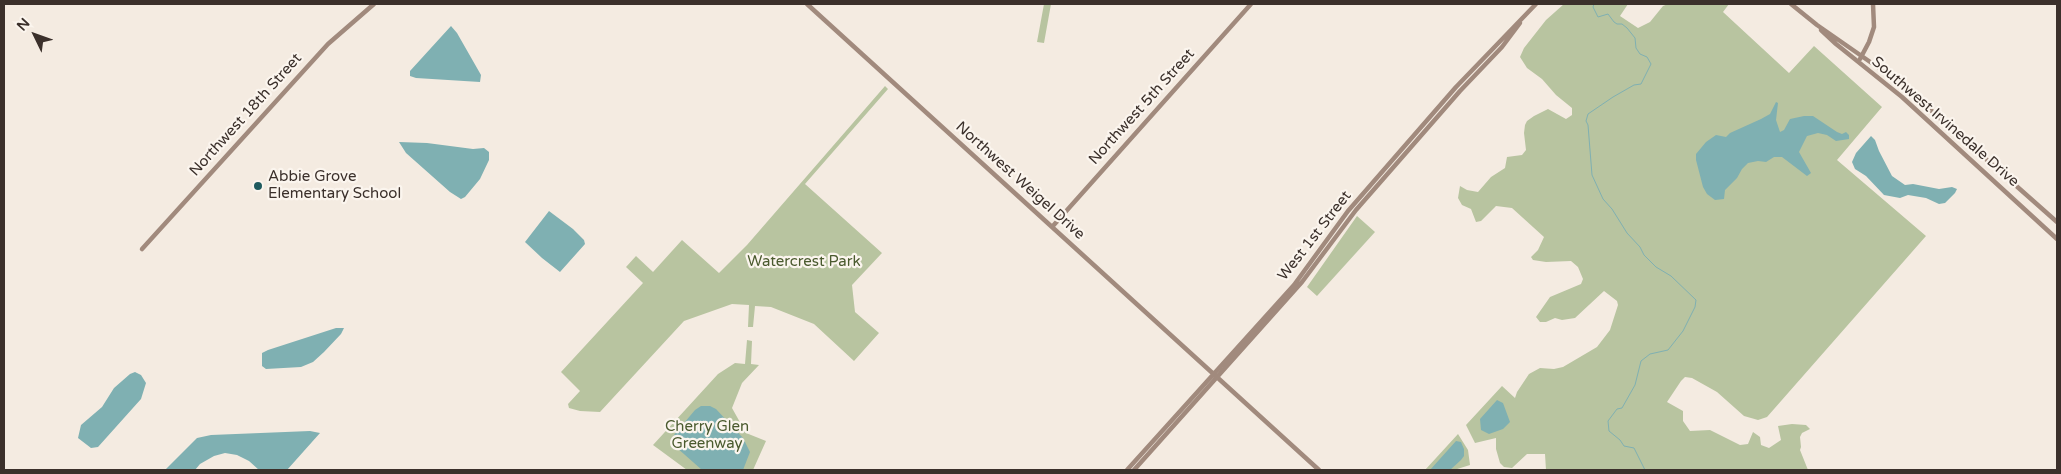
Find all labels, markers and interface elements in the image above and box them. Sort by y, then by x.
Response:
north arrow [10,10,60,60]
text: N [13,15,34,34]
street label: Northwest 5th Street [1085,45,1199,169]
street label: Northwest 18th Street [186,50,306,180]
street label: Southwest Irvinedale Drive [1868,53,2022,191]
street label: Northwest Weigel Drive [952,118,1088,244]
place label: Abbie Grove Elementary School [268,168,401,203]
marker: Abbie Grove Elementary School [252,180,264,192]
street label: West 1st Street [1274,188,1356,284]
park label: Watercrest Park [747,253,861,271]
park label: Cherry Glen Greenway [665,418,749,453]

